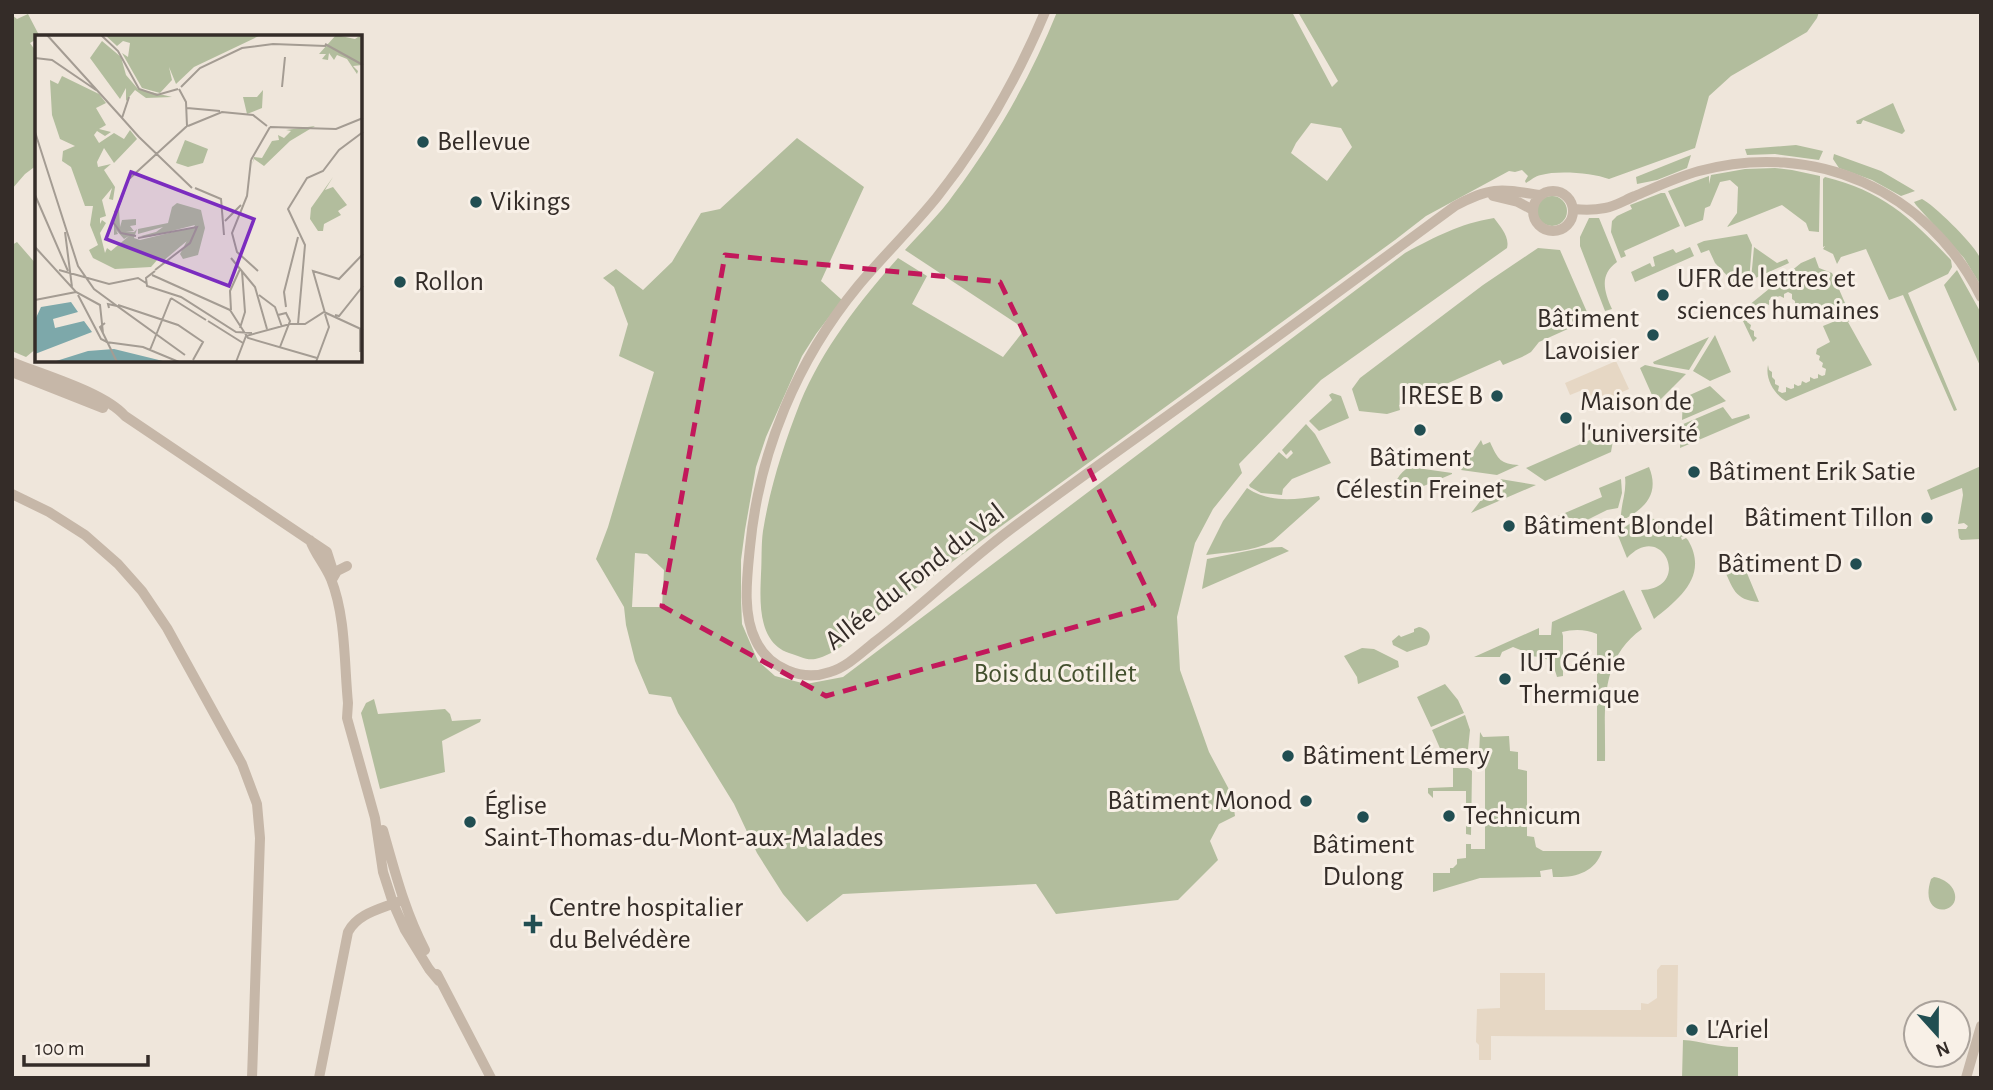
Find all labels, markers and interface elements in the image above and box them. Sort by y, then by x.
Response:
inset map [35,35,362,362]
place label: Bellevue [437,128,530,156]
marker: Bellevue [415,134,431,150]
place label: Vikings [490,188,571,216]
marker: Vikings [468,194,484,210]
place label: UFR de lettres et sciences humaines [1677,265,1879,325]
place label: Rollon [414,268,484,296]
marker: Rollon [392,274,408,290]
marker: UFR de lettres et sciences humaines [1655,287,1671,303]
place label: Bâtiment Lavoisier [1537,305,1639,365]
marker: Bâtiment Lavoisier [1645,327,1661,343]
place label: IRESE B [1400,382,1483,410]
marker: IRESE B [1489,388,1505,404]
place label: Maison de l'université [1580,388,1698,448]
marker: Maison de l'université [1558,410,1574,426]
marker: Bâtiment Célestin Freinet [1412,422,1428,438]
place label: Bâtiment Célestin Freinet [1336,444,1504,504]
place label: Bâtiment Erik Satie [1708,458,1916,486]
marker: Bâtiment Erik Satie [1686,464,1702,480]
street label: Allée du Fond du Val [820,498,1010,656]
place label: Bâtiment Tillon [1744,504,1913,532]
marker: Bâtiment Tillon [1919,510,1935,526]
place label: Bâtiment Blondel [1523,512,1714,540]
marker: Bâtiment Blondel [1501,518,1517,534]
place label: Bâtiment D [1717,550,1842,578]
marker: Bâtiment D [1848,556,1864,572]
place label: IUT Génie Thermique [1519,649,1640,709]
park label: Bois du Cotillet [974,660,1136,688]
marker: IUT Génie Thermique [1497,671,1513,687]
place label: Bâtiment Lémery [1302,742,1490,770]
marker: Bâtiment Lémery [1280,748,1296,764]
place label: Bâtiment Monod [1107,787,1292,815]
place label: Église Saint-Thomas-du-Mont-aux-Malades [484,789,884,852]
marker: Bâtiment Monod [1298,793,1314,809]
place label: Technicum [1463,802,1581,830]
marker: Technicum [1441,808,1457,824]
marker: Bâtiment Dulong [1355,809,1371,825]
marker: Église Saint-Thomas-du-Mont-aux-Malades [462,814,478,830]
place label: Bâtiment Dulong [1312,831,1414,891]
place label: Centre hospitalier du Belvédère [549,894,743,954]
marker: Centre hospitalier du Belvédère [523,914,543,934]
north arrow [1902,999,1972,1069]
place label: L'Ariel [1706,1016,1769,1044]
marker: L'Ariel [1684,1022,1700,1038]
scale bar [24,1024,149,1068]
text: N [1933,1037,1952,1060]
text: 100 m [35,1038,85,1059]

